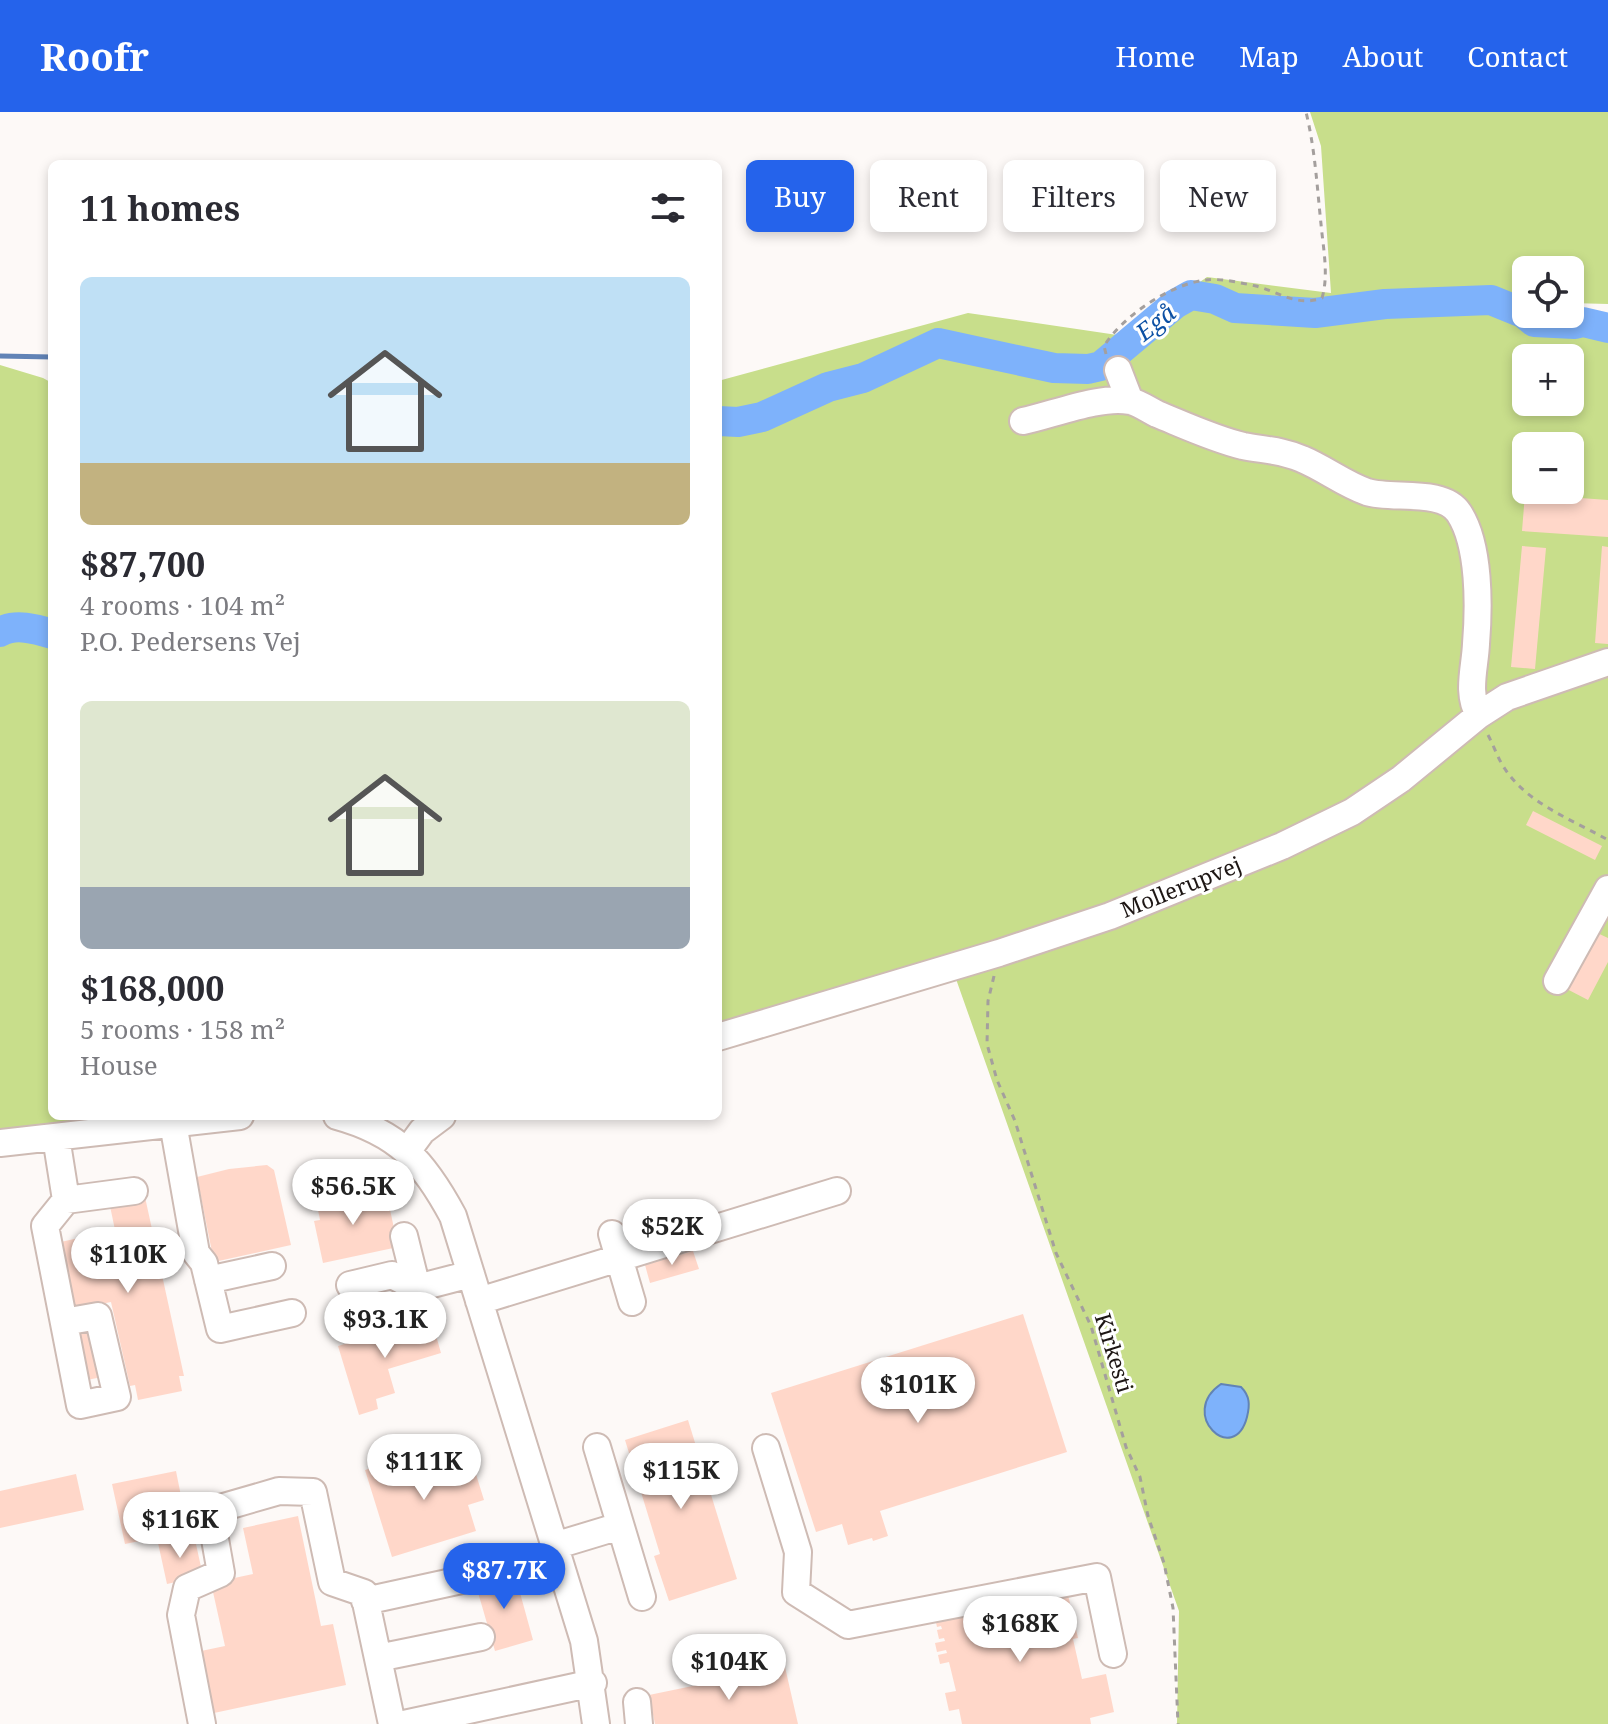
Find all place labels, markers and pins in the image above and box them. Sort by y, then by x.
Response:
pin: $56.5K [288,1159,418,1227]
pin: $52K [625,1199,719,1267]
pin: $110K [72,1227,184,1295]
pin: $93.1K [320,1292,450,1360]
pin: $101K [862,1357,974,1425]
pin: $111K [368,1434,480,1502]
pin: $115K [625,1443,737,1511]
pin: $116K [124,1492,236,1560]
pin: $87.7K [439,1543,569,1611]
pin: $168K [964,1596,1076,1664]
pin: $104K [673,1634,785,1702]

